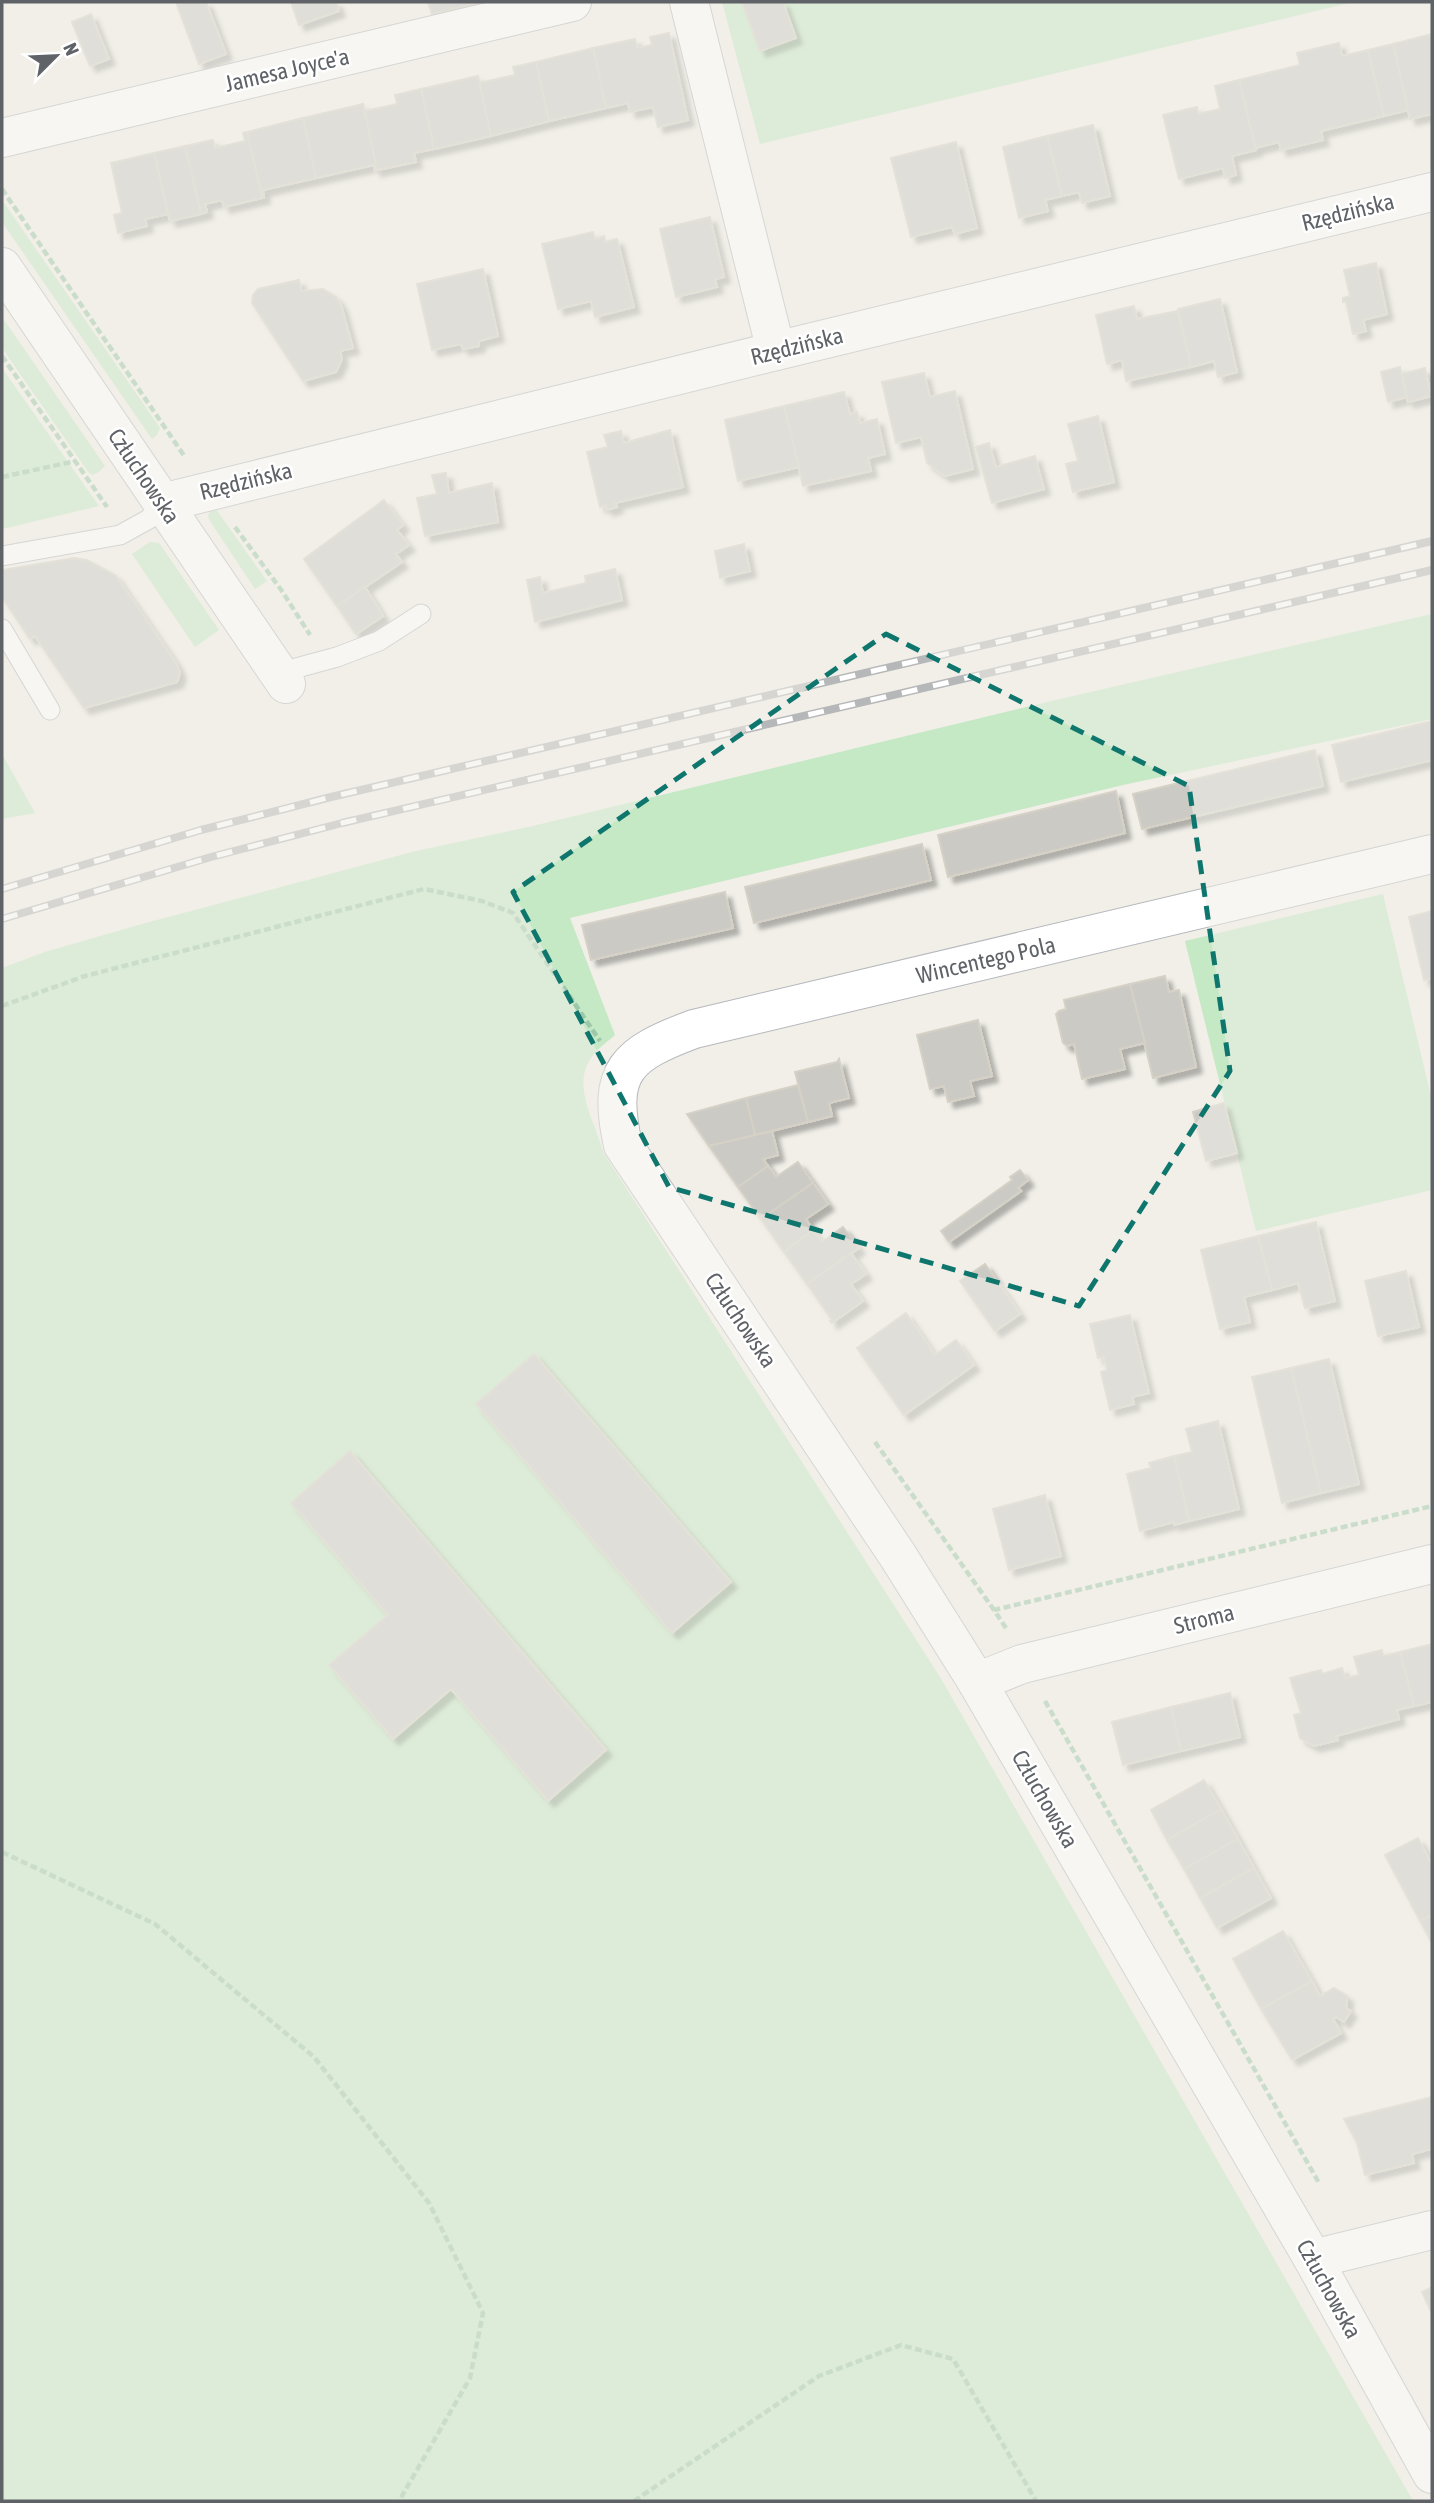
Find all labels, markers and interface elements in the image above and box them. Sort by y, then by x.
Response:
north arrow [21,21,91,91]
text: N [59,39,84,59]
street label: Jamesa Joyce'a [222,43,352,97]
street label: Rzędzińska [1299,188,1397,236]
street label: Rzędzińska [748,322,846,370]
street label: Człuchowska [103,424,185,528]
street label: Rzędzińska [197,457,295,505]
street label: Wincentego Pola [914,931,1058,989]
street label: Człuchowska [700,1268,782,1372]
street label: Stroma [1171,1599,1237,1639]
street label: Człuchowska [1007,1745,1083,1853]
street label: Człuchowska [1291,2235,1367,2343]

